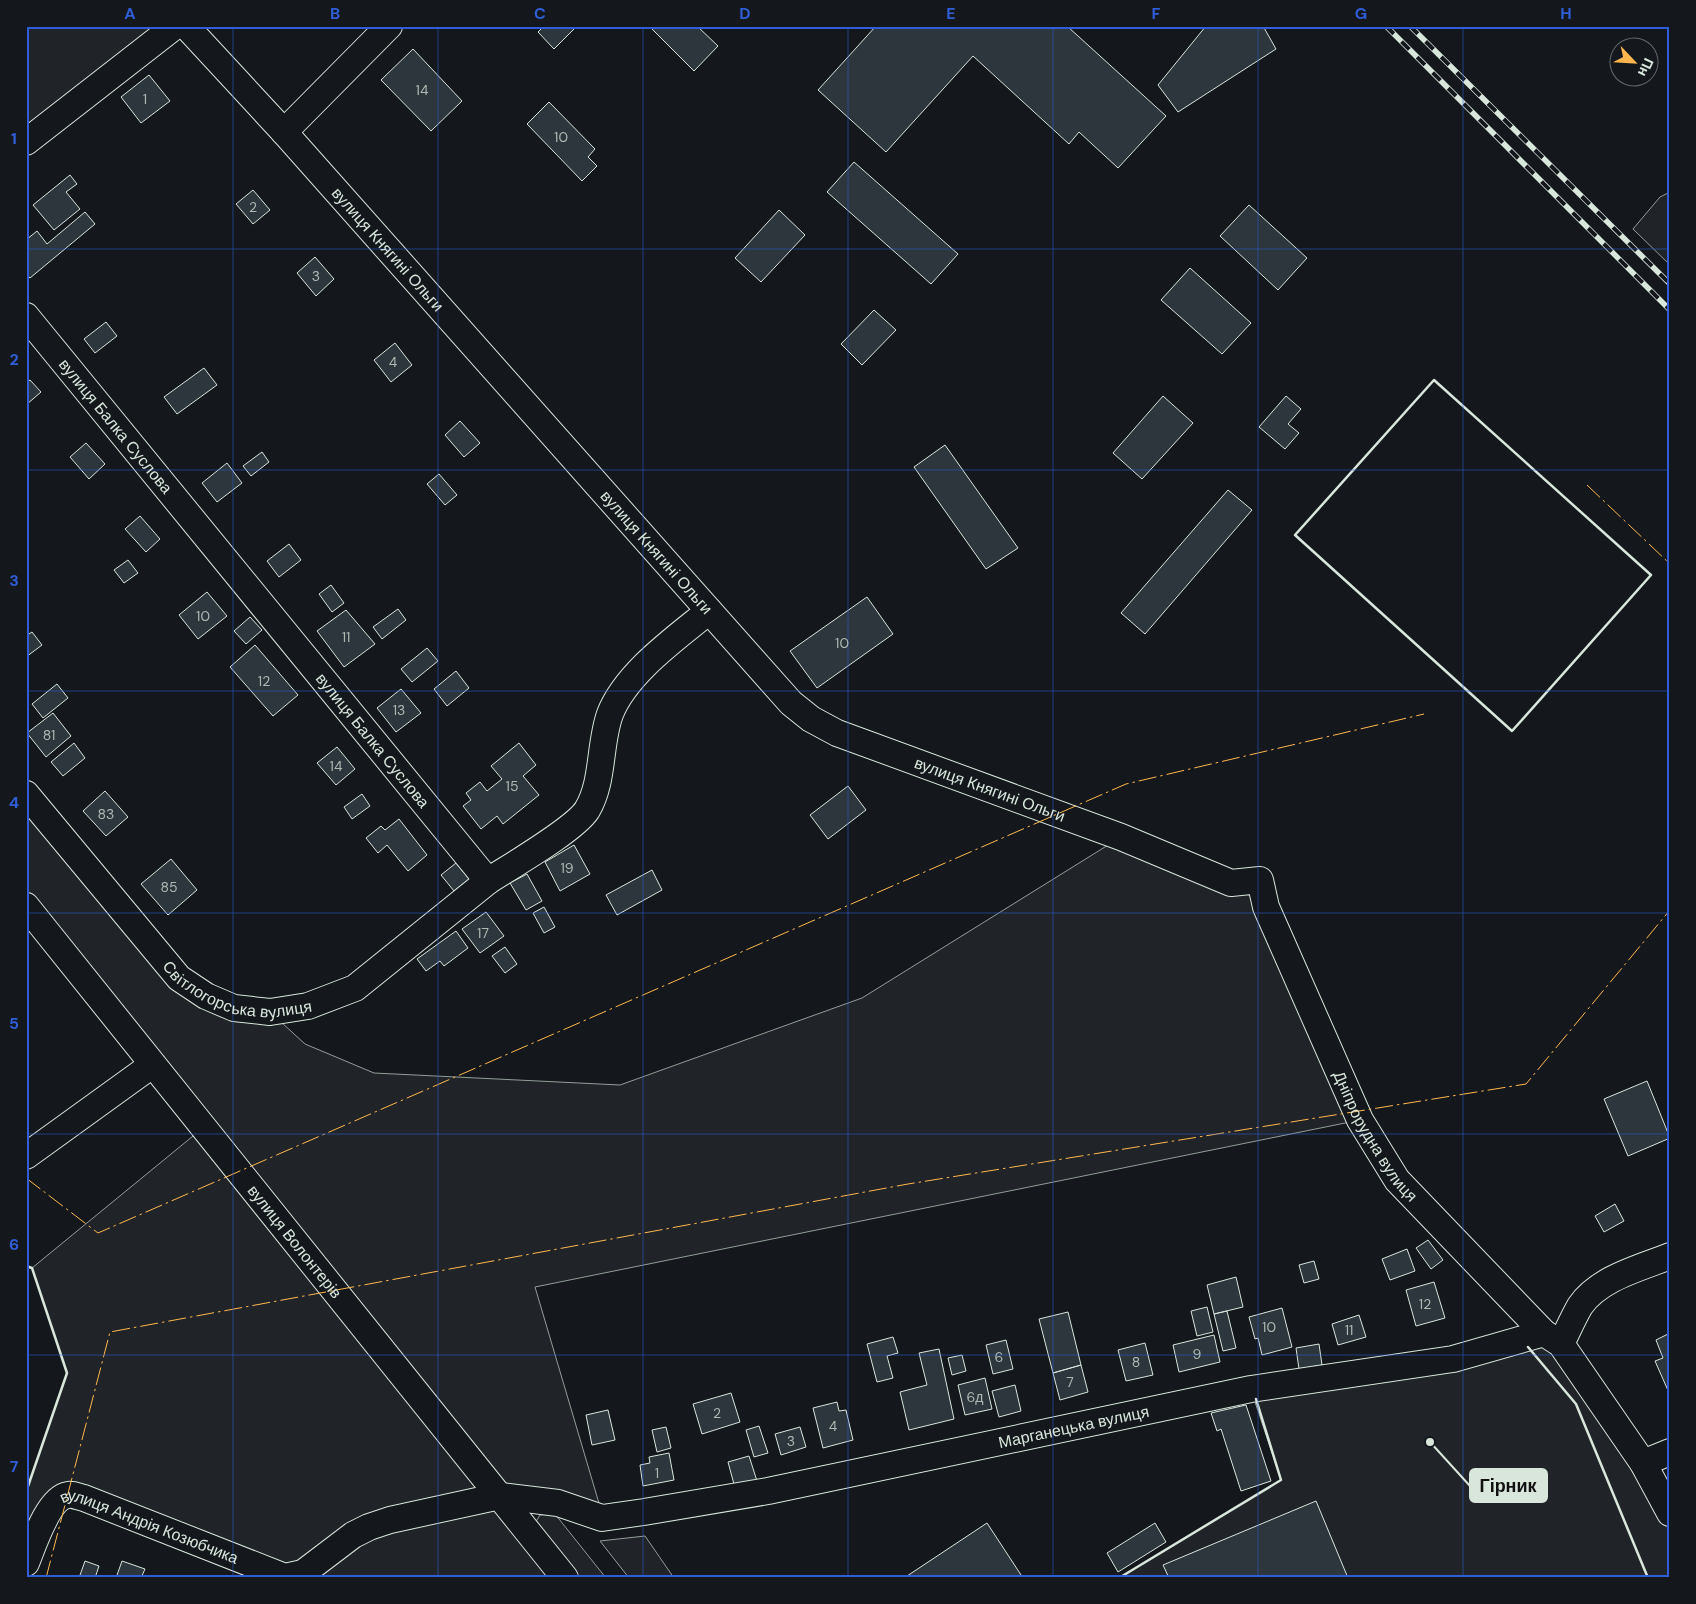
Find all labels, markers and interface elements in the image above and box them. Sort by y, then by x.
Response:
text: A [124,3,136,24]
text: B [330,3,340,24]
text: C [534,3,546,24]
text: D [739,3,751,24]
text: E [946,3,956,24]
text: F [1152,3,1161,24]
text: G [1355,3,1367,24]
text: H [1560,3,1572,24]
north arrow [1608,38,1658,88]
text: Пн [1634,55,1658,80]
house number: 14 [416,81,429,99]
house number: 1 [143,90,147,108]
text: 1 [11,128,17,149]
house number: 10 [554,128,568,146]
street label: вулиця Княгині Ольги [327,183,448,316]
house number: 2 [249,198,257,216]
house number: 3 [312,267,320,285]
text: 2 [9,349,19,370]
house number: 4 [389,353,398,371]
street label: вулиця Балка Суслова [54,354,177,498]
street label: вулиця Княгині Ольги [596,486,717,619]
text: 3 [9,570,19,591]
house number: 10 [196,607,210,625]
house number: 11 [342,628,350,646]
house number: 10 [835,634,849,652]
street label: вулиця Балка Суслова [311,669,434,812]
house number: 12 [258,672,270,690]
house number: 13 [393,701,405,719]
house number: 81 [43,726,55,744]
street label: вулиця Княгині Ольги [911,752,1068,827]
house number: 14 [330,757,343,775]
house number: 15 [506,777,518,795]
text: 4 [9,792,19,813]
house number: 83 [98,805,114,823]
house number: 19 [560,859,574,877]
house number: 85 [160,878,178,896]
house number: 17 [477,924,489,942]
street label: Світлогорська вулиця [158,956,313,1023]
text: 5 [9,1013,19,1034]
street label: Дніпрорудна вулиця [1329,1067,1422,1206]
street label: вулиця Волонтерів [243,1181,347,1303]
text: 6 [9,1234,19,1255]
house number: 12 [1419,1295,1431,1313]
house number: 10 [1262,1318,1276,1336]
house number: 11 [1345,1321,1353,1339]
house number: 9 [1193,1345,1202,1363]
house number: 6 [995,1348,1003,1366]
house number: 8 [1132,1353,1140,1371]
house number: 7 [1066,1373,1074,1391]
house number: 6д [967,1388,983,1406]
street label: Марганецька вулиця [996,1401,1151,1453]
house number: 2 [713,1404,721,1422]
house number: 4 [829,1417,838,1435]
house number: 3 [787,1432,795,1450]
text: 7 [10,1456,19,1477]
house number: 1 [655,1464,659,1482]
callout: Гірник [1470,1469,1547,1502]
text: Гірник [1479,1474,1538,1498]
street label: вулиця Андрія Козюбчика [56,1485,242,1569]

